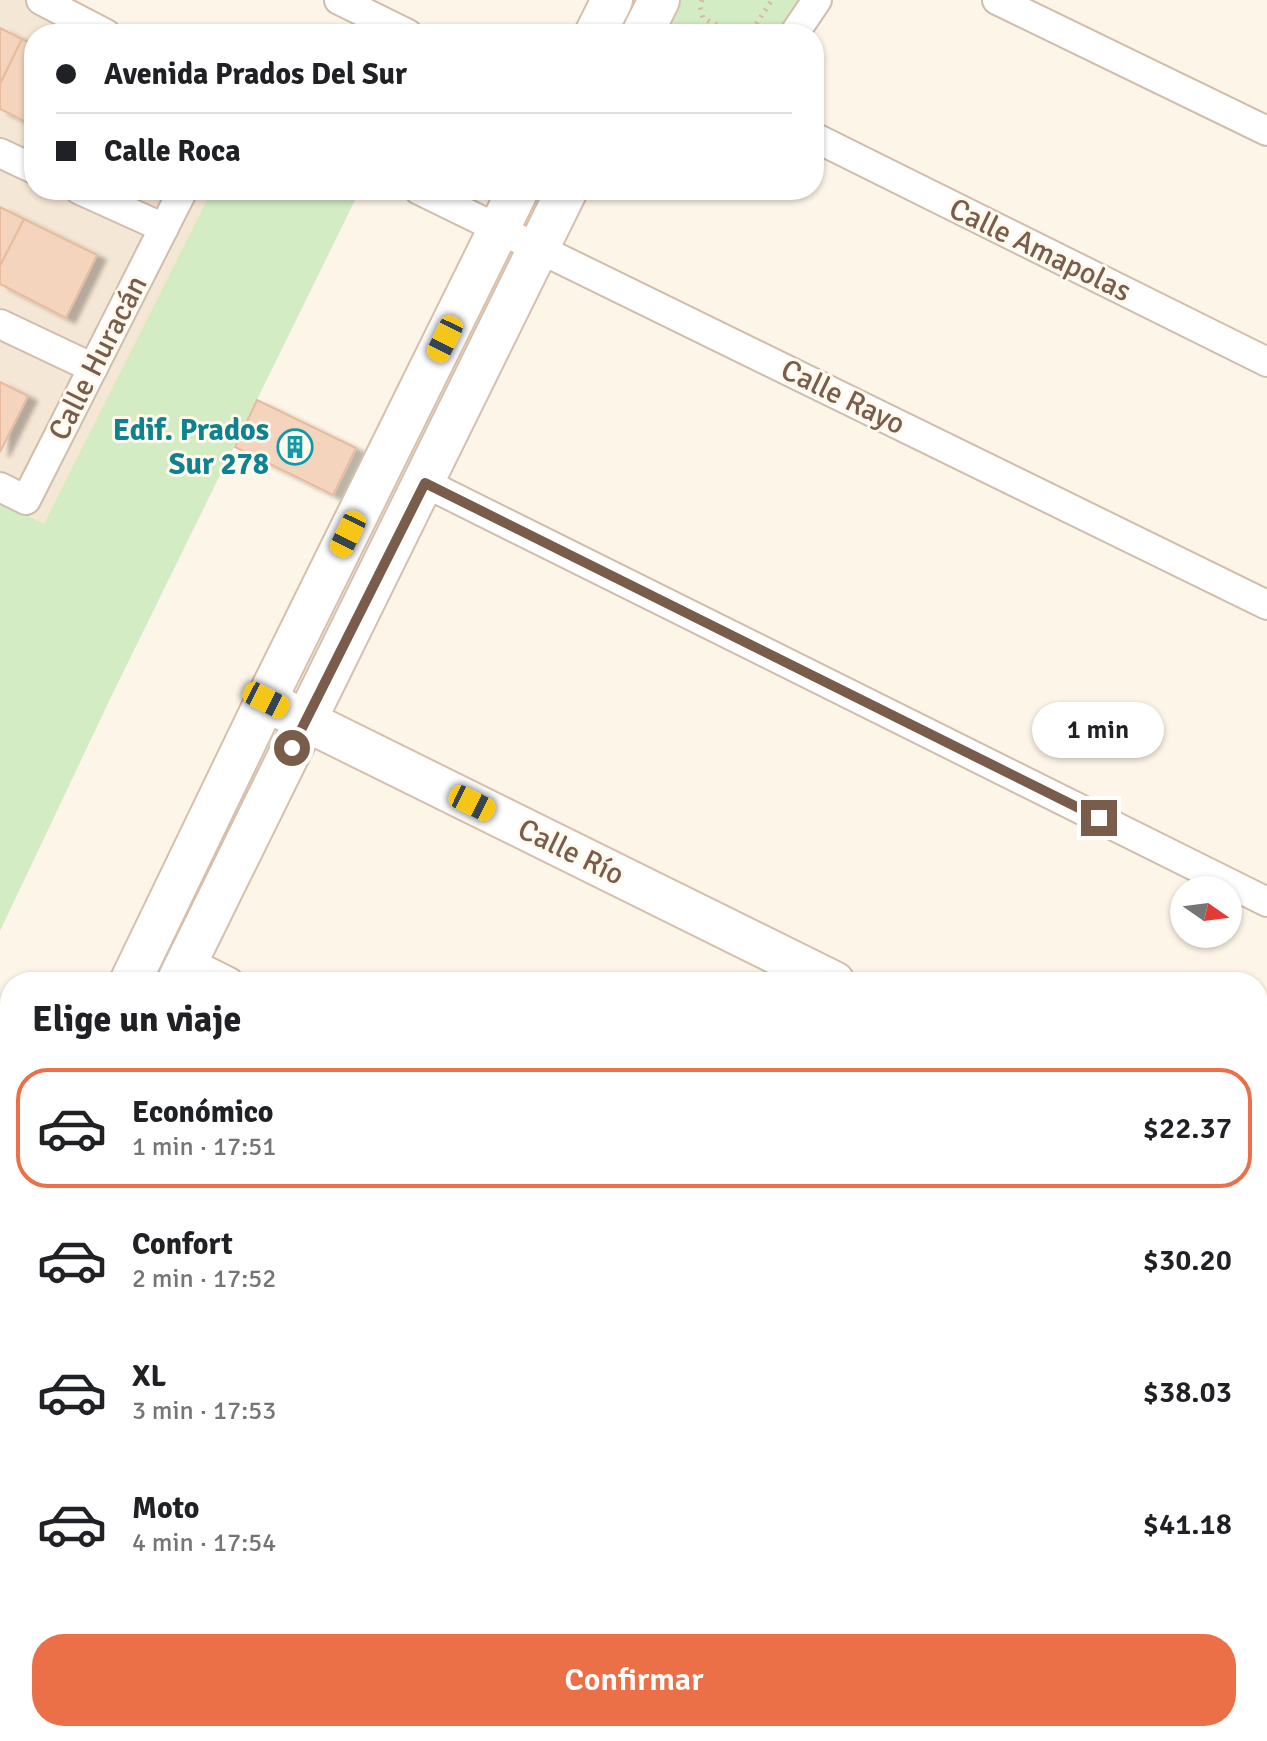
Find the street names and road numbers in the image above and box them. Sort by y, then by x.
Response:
street label: Calle Amapolas [943,190,1137,310]
street label: Calle Huracán [41,269,155,447]
street label: Calle Rayo [775,351,911,443]
street label: Calle Río [512,810,630,894]

